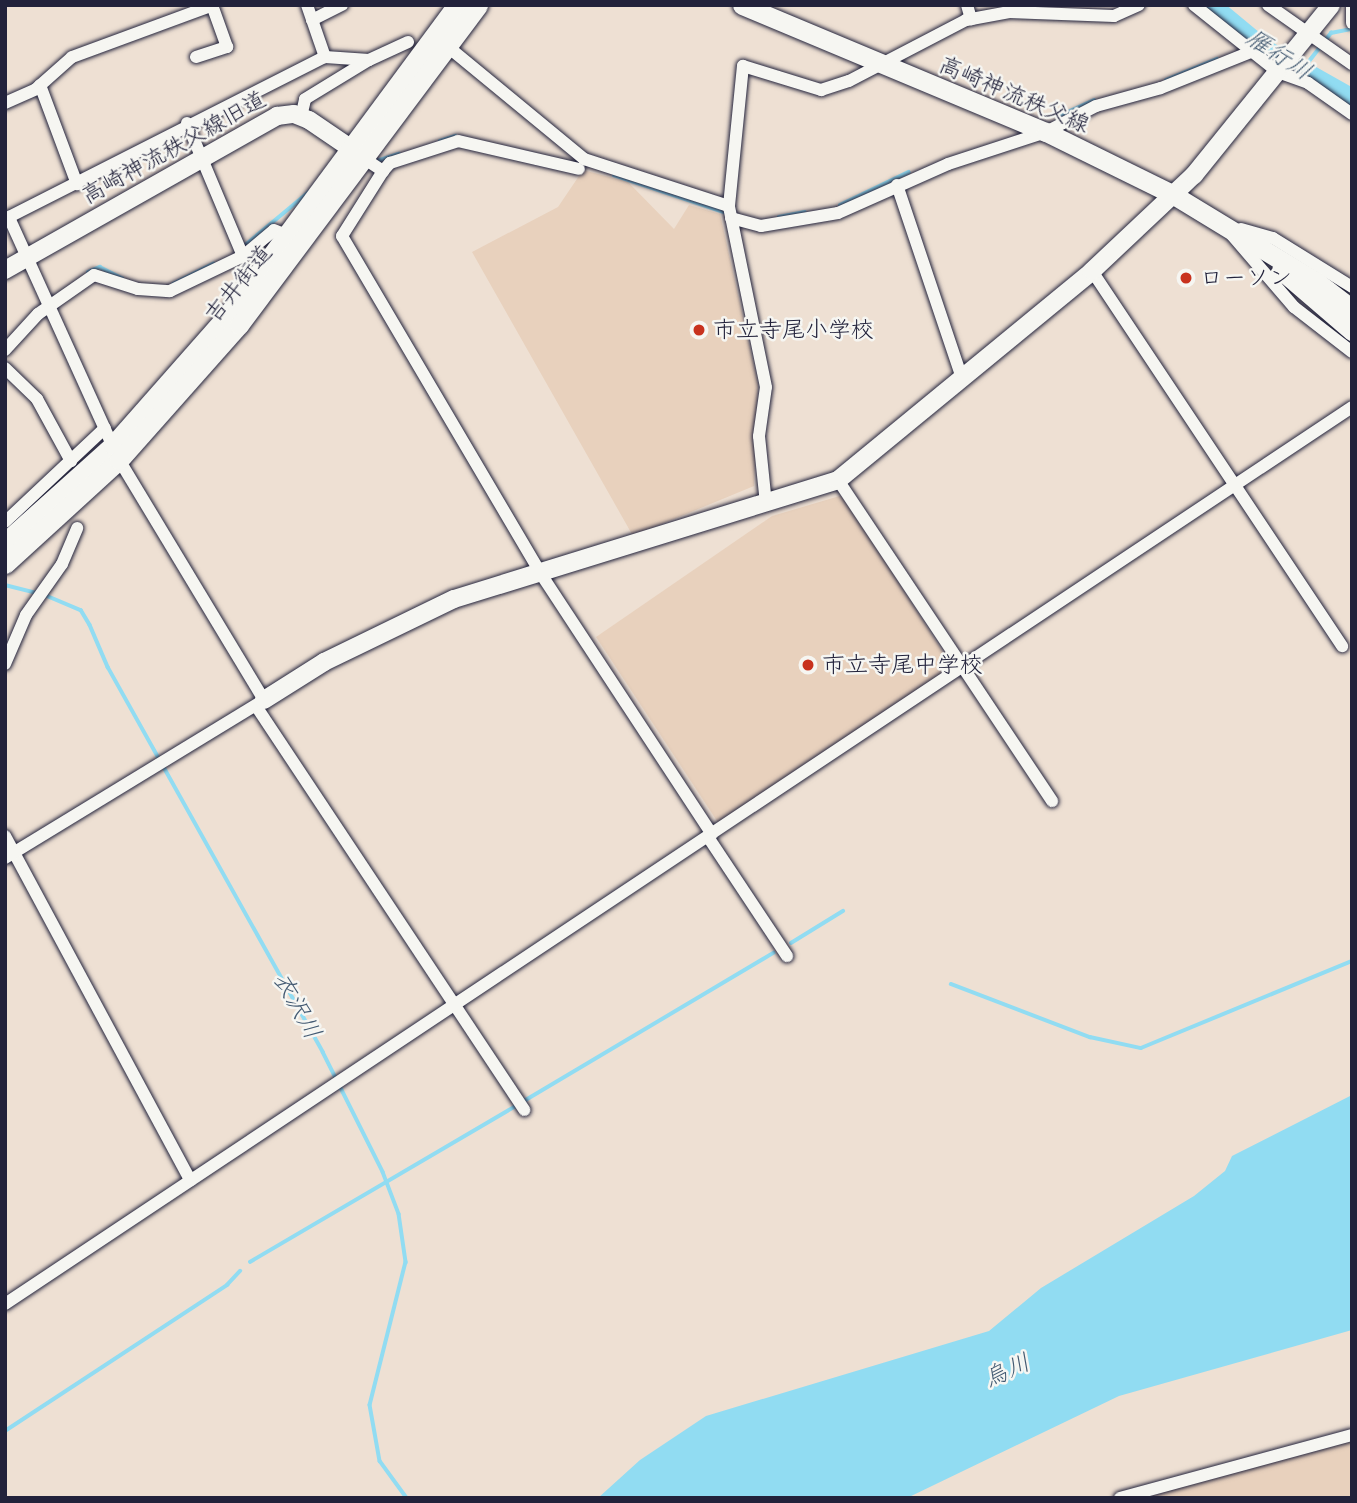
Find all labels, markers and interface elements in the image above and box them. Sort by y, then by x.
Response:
water label: 雁行川 [1241,23,1317,87]
street label: 高崎神流秩父線 [935,51,1093,139]
street label: 高崎神流秩父線旧道 [77,86,271,210]
street label: 吉井街道 [199,240,279,328]
place label: ローソン [1200,264,1292,292]
marker: ローソン [1178,270,1194,286]
place label: 市立寺尾小学校 [713,316,874,344]
marker: 市立寺尾小学校 [691,322,707,338]
place label: 市立寺尾中学校 [822,651,983,679]
marker: 市立寺尾中学校 [800,657,816,673]
water label: 衣沢川 [267,968,327,1044]
water label: 烏川 [979,1348,1035,1394]

